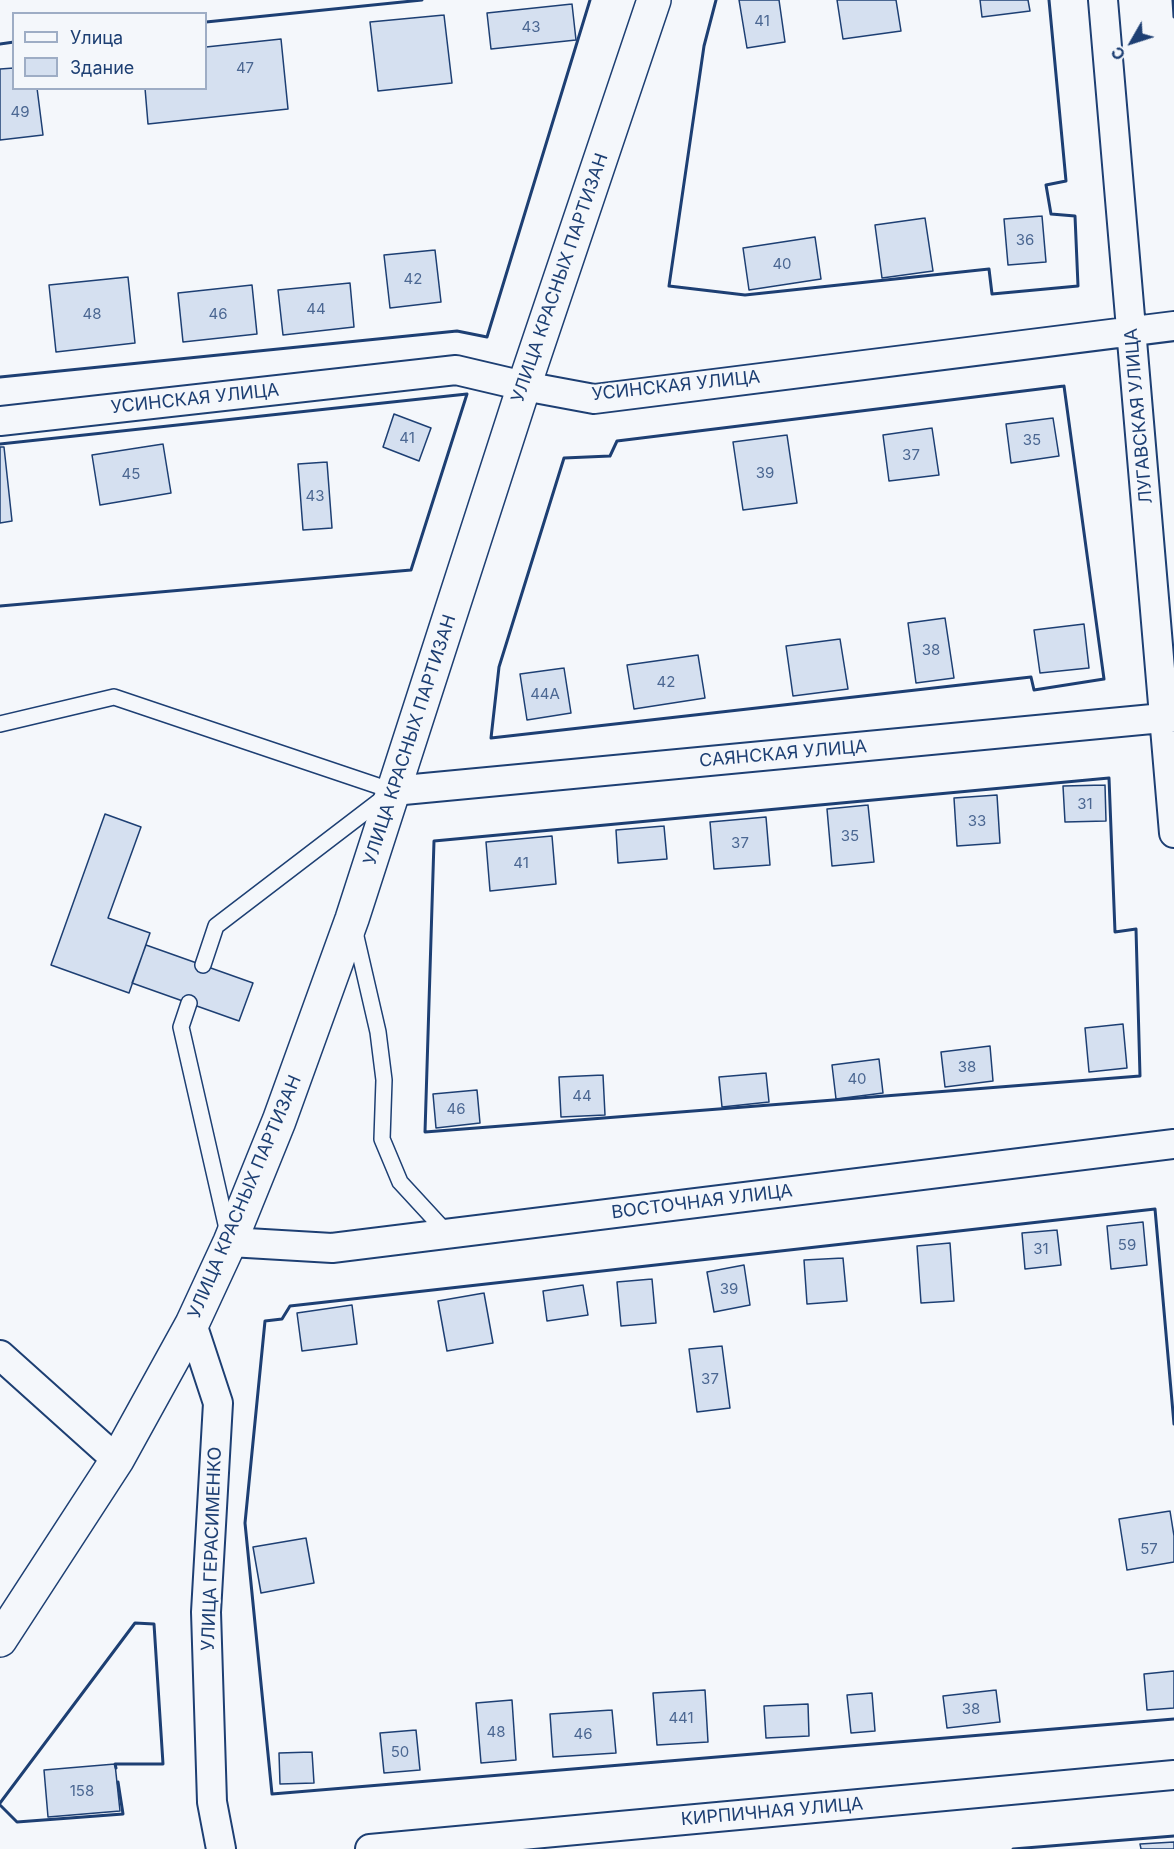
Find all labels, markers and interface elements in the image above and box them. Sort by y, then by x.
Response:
legend [12,12,207,90]
house number: 41 [754,12,770,30]
north arrow [1102,12,1162,72]
house number: 43 [522,18,540,36]
text: Улица [70,27,123,48]
text: С [1107,42,1130,64]
text: Здание [70,57,134,78]
house number: 47 [236,59,254,77]
house number: 49 [11,103,29,121]
street label: УЛИЦА КРАСНЫХ ПАРТИЗАН [507,151,613,405]
house number: 36 [1016,231,1034,249]
house number: 40 [772,255,792,273]
house number: 42 [404,270,422,288]
house number: 44 [306,300,326,318]
house number: 48 [83,305,101,323]
house number: 46 [209,305,227,323]
street label: ЛУГАВСКАЯ УЛИЦА [1121,327,1157,505]
street label: УСИНСКАЯ УЛИЦА [591,366,761,406]
street label: УСИНСКАЯ УЛИЦА [110,379,280,419]
house number: 41 [399,429,415,447]
house number: 35 [1023,431,1041,449]
house number: 37 [902,446,920,464]
house number: 39 [756,464,774,482]
house number: 45 [122,465,140,483]
house number: 43 [306,487,324,505]
street label: УЛИЦА КРАСНЫХ ПАРТИЗАН [359,612,461,868]
house number: 38 [922,641,940,659]
house number: 42 [657,673,675,691]
house number: 44А [530,685,560,703]
street label: САЯНСКАЯ УЛИЦА [698,736,868,772]
house number: 31 [1077,795,1093,813]
house number: 33 [968,812,986,830]
house number: 35 [841,827,859,845]
house number: 37 [731,834,749,852]
house number: 41 [513,854,529,872]
house number: 38 [958,1058,976,1076]
house number: 40 [847,1070,867,1088]
street label: УЛИЦА КРАСНЫХ ПАРТИЗАН [184,1072,306,1322]
house number: 44 [572,1087,592,1105]
house number: 46 [447,1100,465,1118]
street label: ВОСТОЧНАЯ УЛИЦА [610,1180,794,1224]
house number: 59 [1118,1236,1136,1254]
house number: 31 [1033,1240,1049,1258]
house number: 39 [720,1280,738,1298]
house number: 37 [701,1370,719,1388]
street label: УЛИЦА ГЕРАСИМЕНКО [198,1446,226,1652]
house number: 57 [1140,1540,1158,1558]
house number: 38 [962,1700,980,1718]
house number: 441 [668,1709,694,1727]
house number: 48 [487,1723,505,1741]
house number: 46 [574,1725,592,1743]
house number: 50 [391,1743,409,1761]
house number: 158 [70,1782,94,1800]
street label: КИРПИЧНАЯ УЛИЦА [680,1793,864,1831]

